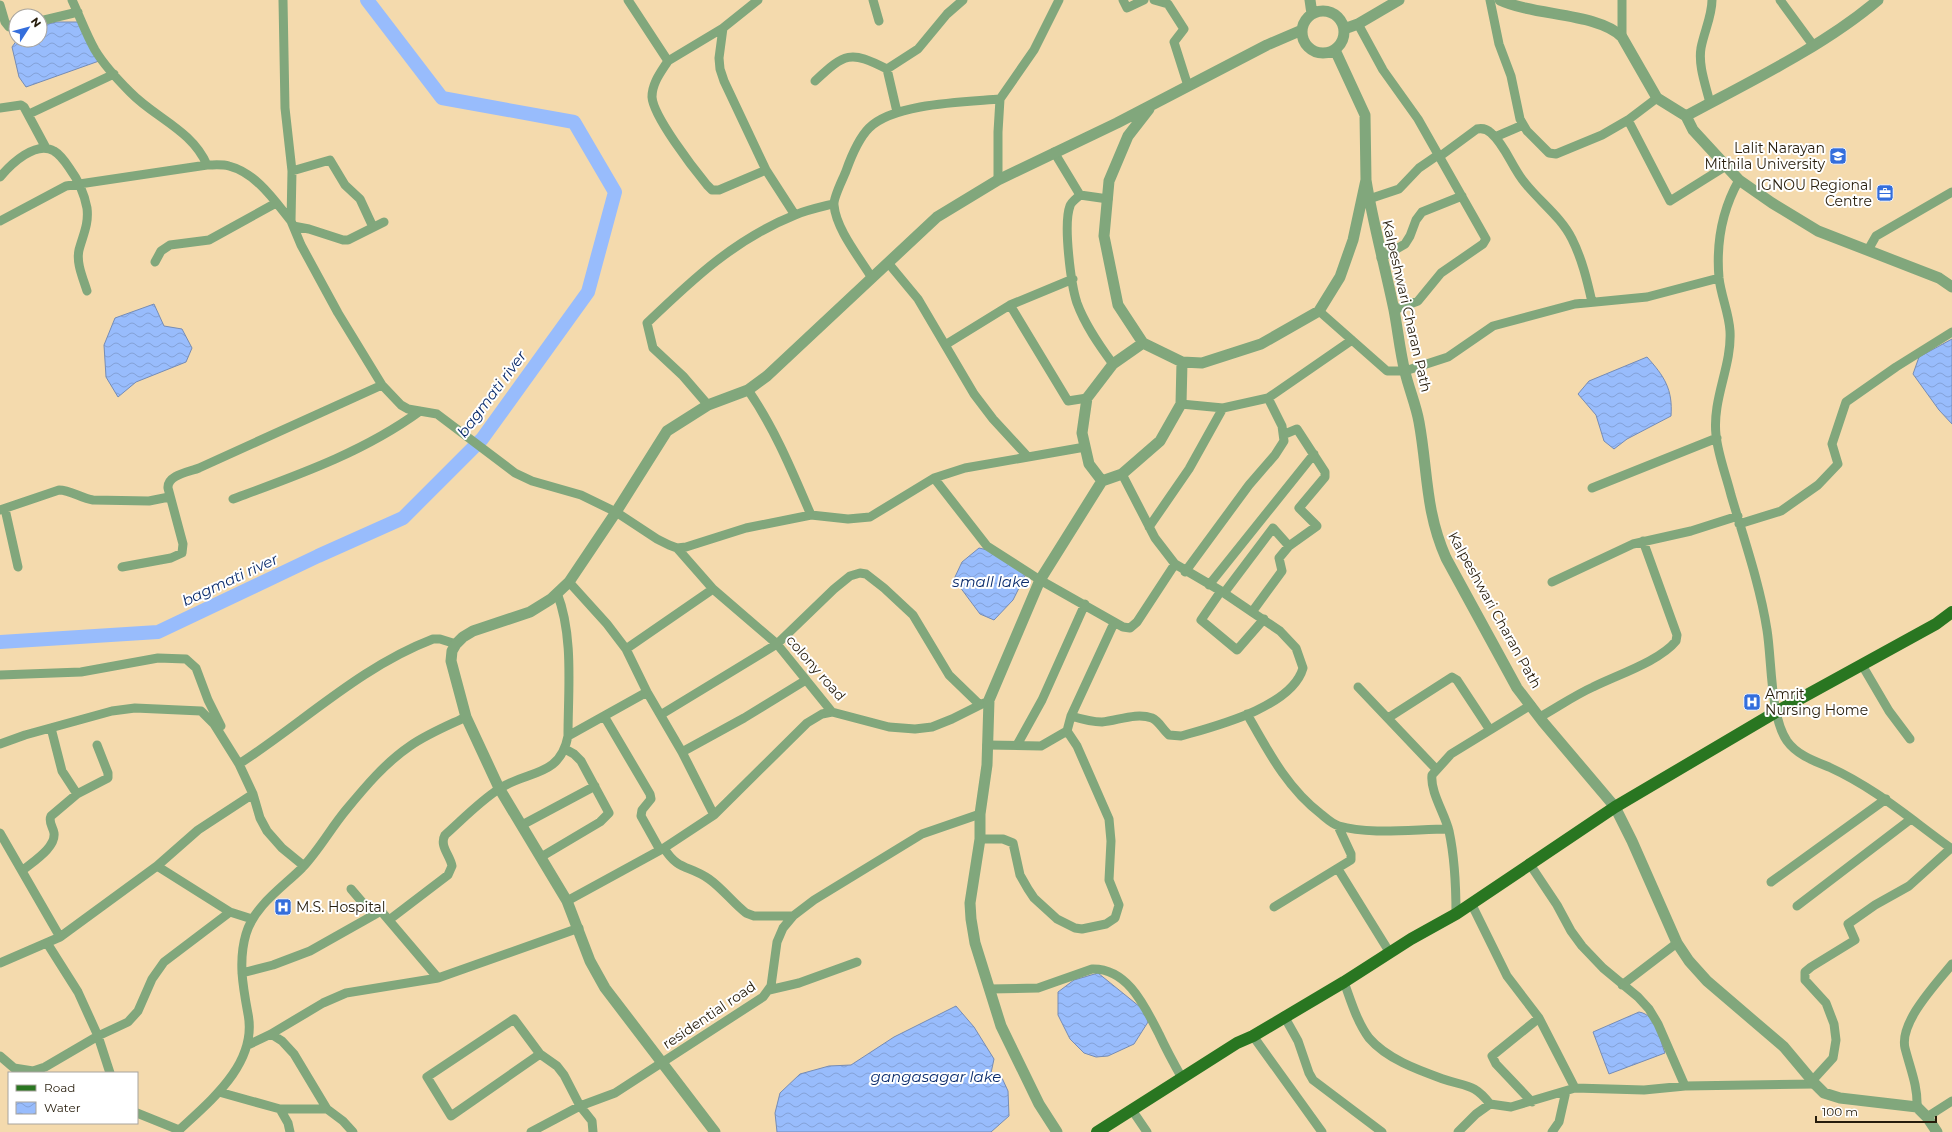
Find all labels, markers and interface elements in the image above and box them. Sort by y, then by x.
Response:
north arrow [8,8,48,48]
text: N [28,14,44,30]
place label: Lalit Narayan Mithila University [1704,139,1825,173]
school or university icon: Lalit Narayan Mithila University [1828,146,1848,166]
place label: IGNOU Regional Centre [1757,176,1872,210]
office icon: IGNOU Regional Centre [1875,183,1895,203]
street label: Kalpeshwari Charan Path [1378,218,1436,394]
water label: bagmati river [453,346,531,441]
street label: Kalpeshwari Charan Path [1444,528,1546,692]
water label: bagmati river [179,549,282,610]
water label: small lake [951,572,1030,591]
street label: colony road [782,631,850,705]
place label: Amrit Nursing Home [1765,685,1868,719]
hospital icon: Amrit Nursing Home [1742,692,1762,712]
hospital icon: M.S. Hospital [273,897,293,917]
place label: M.S. Hospital [296,898,386,916]
street label: residential road [659,977,759,1053]
water label: gangasagar lake [871,1067,1001,1086]
legend [8,1072,138,1124]
text: Road [44,1080,75,1095]
scale bar [1816,1098,1936,1124]
text: Water [44,1100,81,1115]
text: 100 m [1822,1104,1858,1119]

